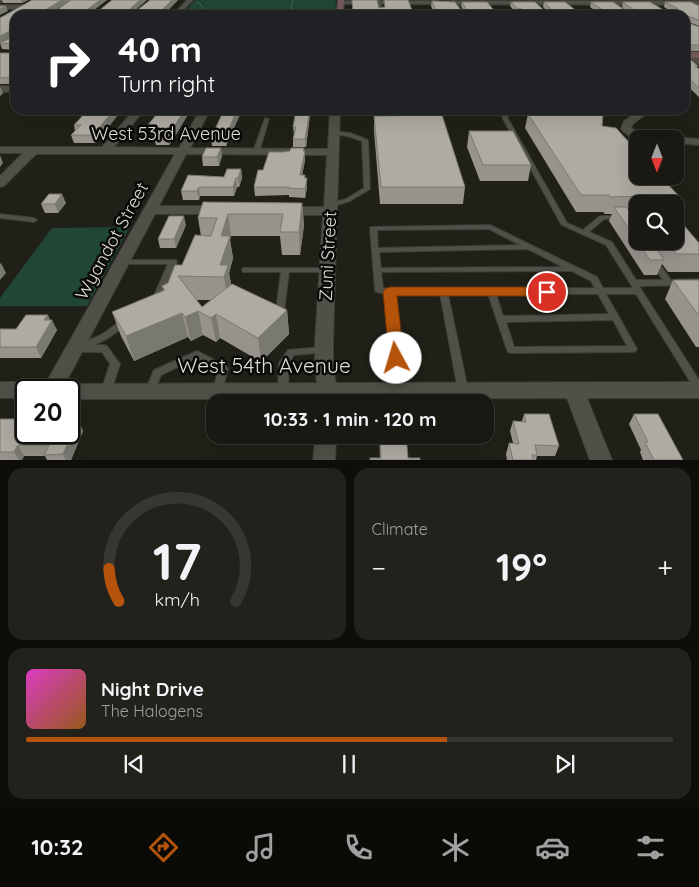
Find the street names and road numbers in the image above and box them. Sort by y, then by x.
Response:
street label: West 53rd Avenue [91,122,241,145]
street label: Wyandot Street [70,178,153,304]
street label: Zuni Street [314,210,341,302]
street label: West 54th Avenue [177,352,351,378]

